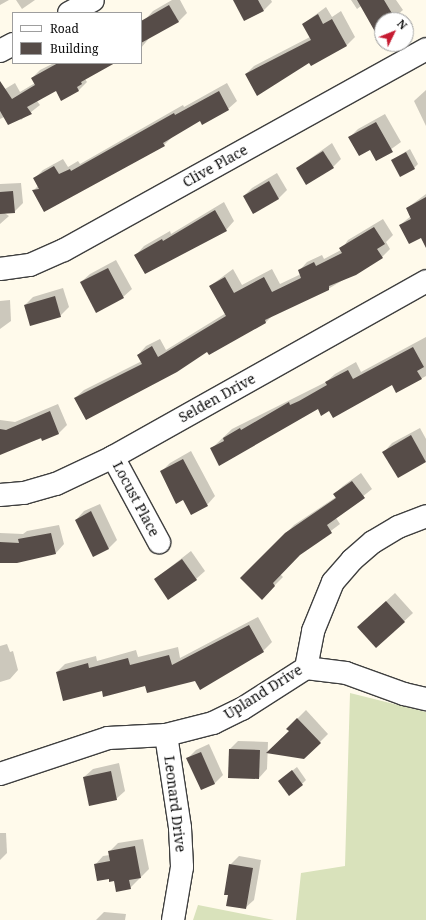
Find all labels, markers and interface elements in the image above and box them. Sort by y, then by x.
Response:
legend [12,12,142,64]
north arrow [374,12,414,52]
text: N [394,16,411,32]
text: Road [50,20,79,37]
text: Building [50,40,98,57]
street label: Clive Place [180,141,250,191]
street label: Selden Drive [176,370,258,426]
street label: Locust Place [109,459,163,539]
street label: Upland Drive [221,661,305,723]
street label: Leonard Drive [161,755,189,853]

